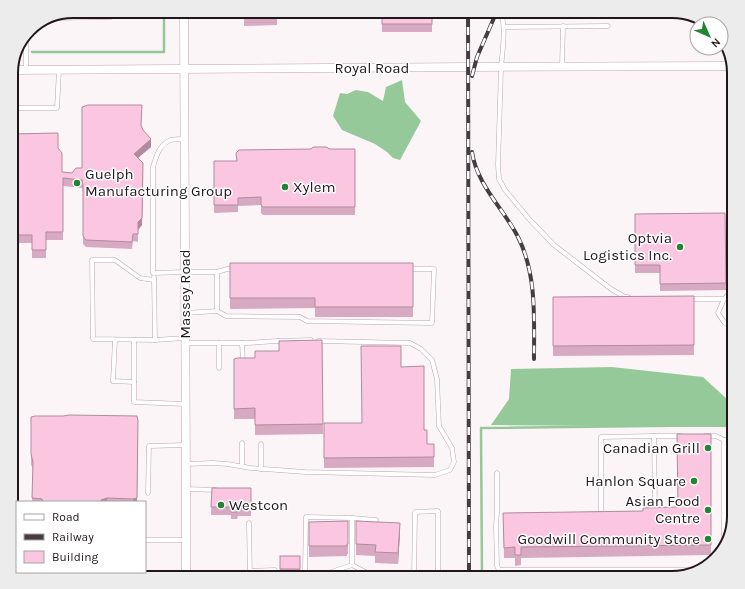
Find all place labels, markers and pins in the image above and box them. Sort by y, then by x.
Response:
place label: Guelph Manufacturing Group [85,165,232,200]
marker: Guelph Manufacturing Group [72,178,82,188]
place label: Xylem [293,178,336,196]
marker: Xylem [280,182,290,192]
place label: Optvia Logistics Inc. [583,229,672,264]
marker: Optvia Logistics Inc. [675,242,685,252]
place label: Canadian Grill [603,439,700,457]
marker: Canadian Grill [703,443,713,453]
place label: Hanlon Square [585,472,686,490]
marker: Hanlon Square [689,476,699,486]
place label: Asian Food Centre [625,492,700,527]
place label: Westcon [229,496,288,514]
marker: Westcon [216,500,226,510]
marker: Asian Food Centre [703,505,713,515]
place label: Goodwill Community Store [517,530,700,548]
marker: Goodwill Community Store [703,534,713,544]

